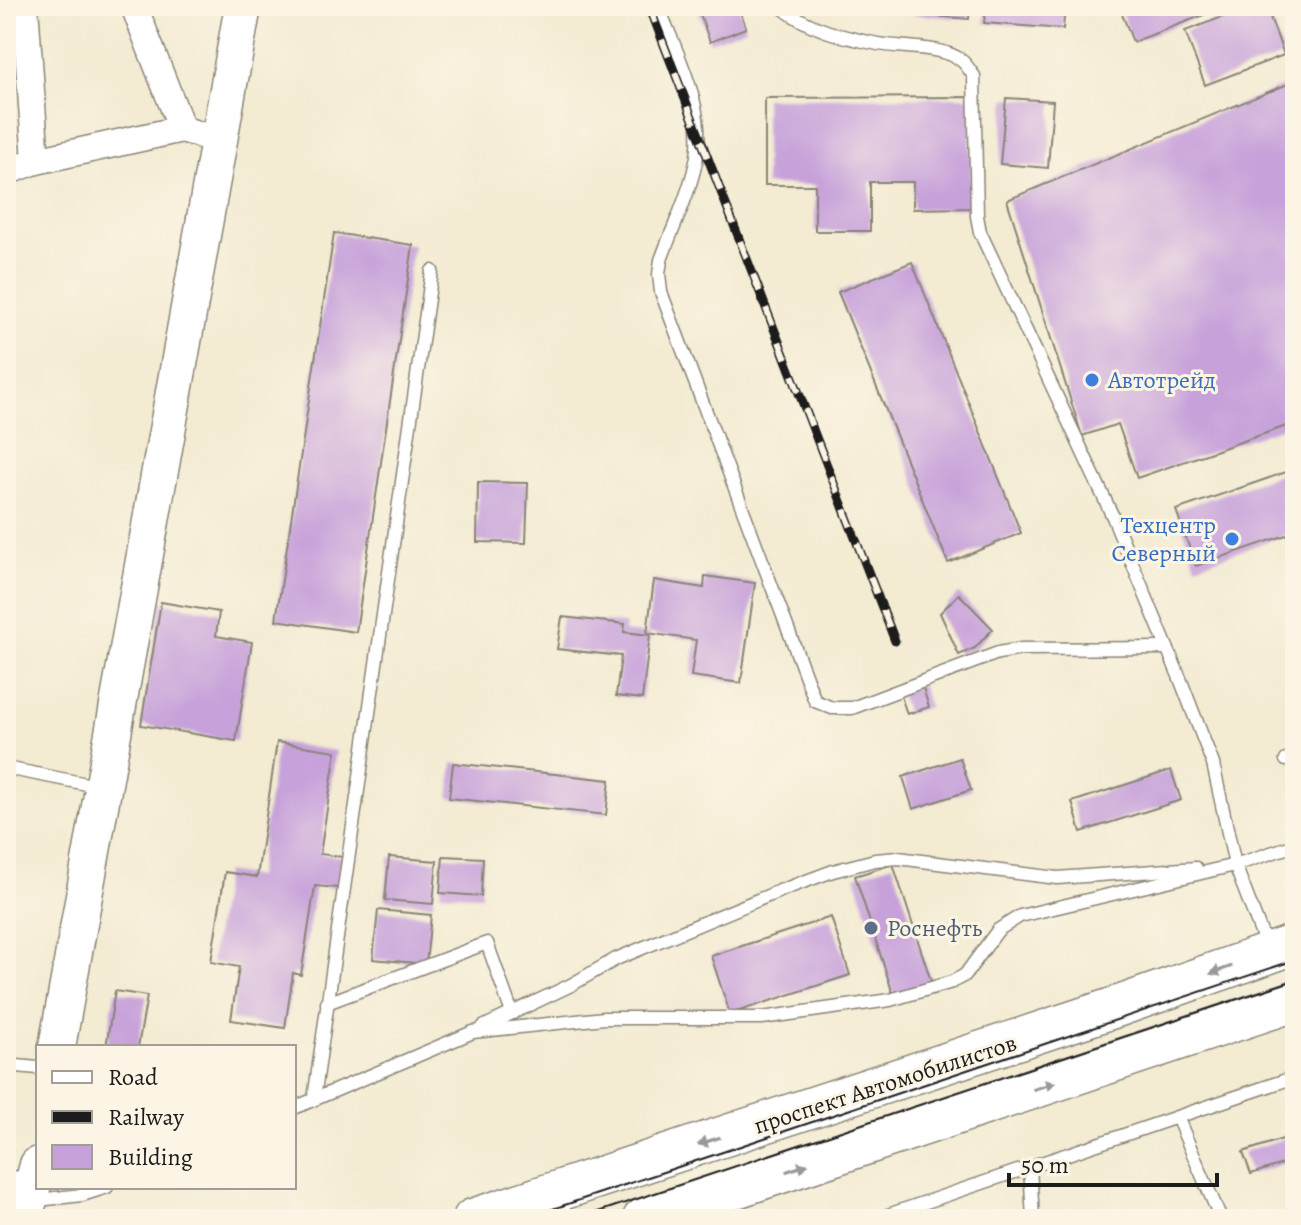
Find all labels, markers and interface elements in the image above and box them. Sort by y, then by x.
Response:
place label: Автотрейд [1107,364,1216,396]
marker: Автотрейд [1083,371,1101,389]
place label: Техцентр Северный [1112,509,1216,569]
marker: Техцентр Северный [1223,530,1241,548]
place label: Роснефть [887,912,983,944]
marker: Роснефть [862,919,880,937]
one-way arrow [1209,964,1233,976]
street label: проспект Автомобилистов [750,1026,1020,1142]
legend [36,1045,296,1189]
text: Road [108,1061,158,1093]
one-way arrow [1032,1080,1056,1092]
text: Railway [108,1101,184,1133]
one-way arrow [697,1136,721,1148]
scale bar [1009,1137,1217,1187]
text: Building [108,1141,193,1173]
text: 50 m [1021,1149,1069,1181]
one-way arrow [785,1161,809,1174]

